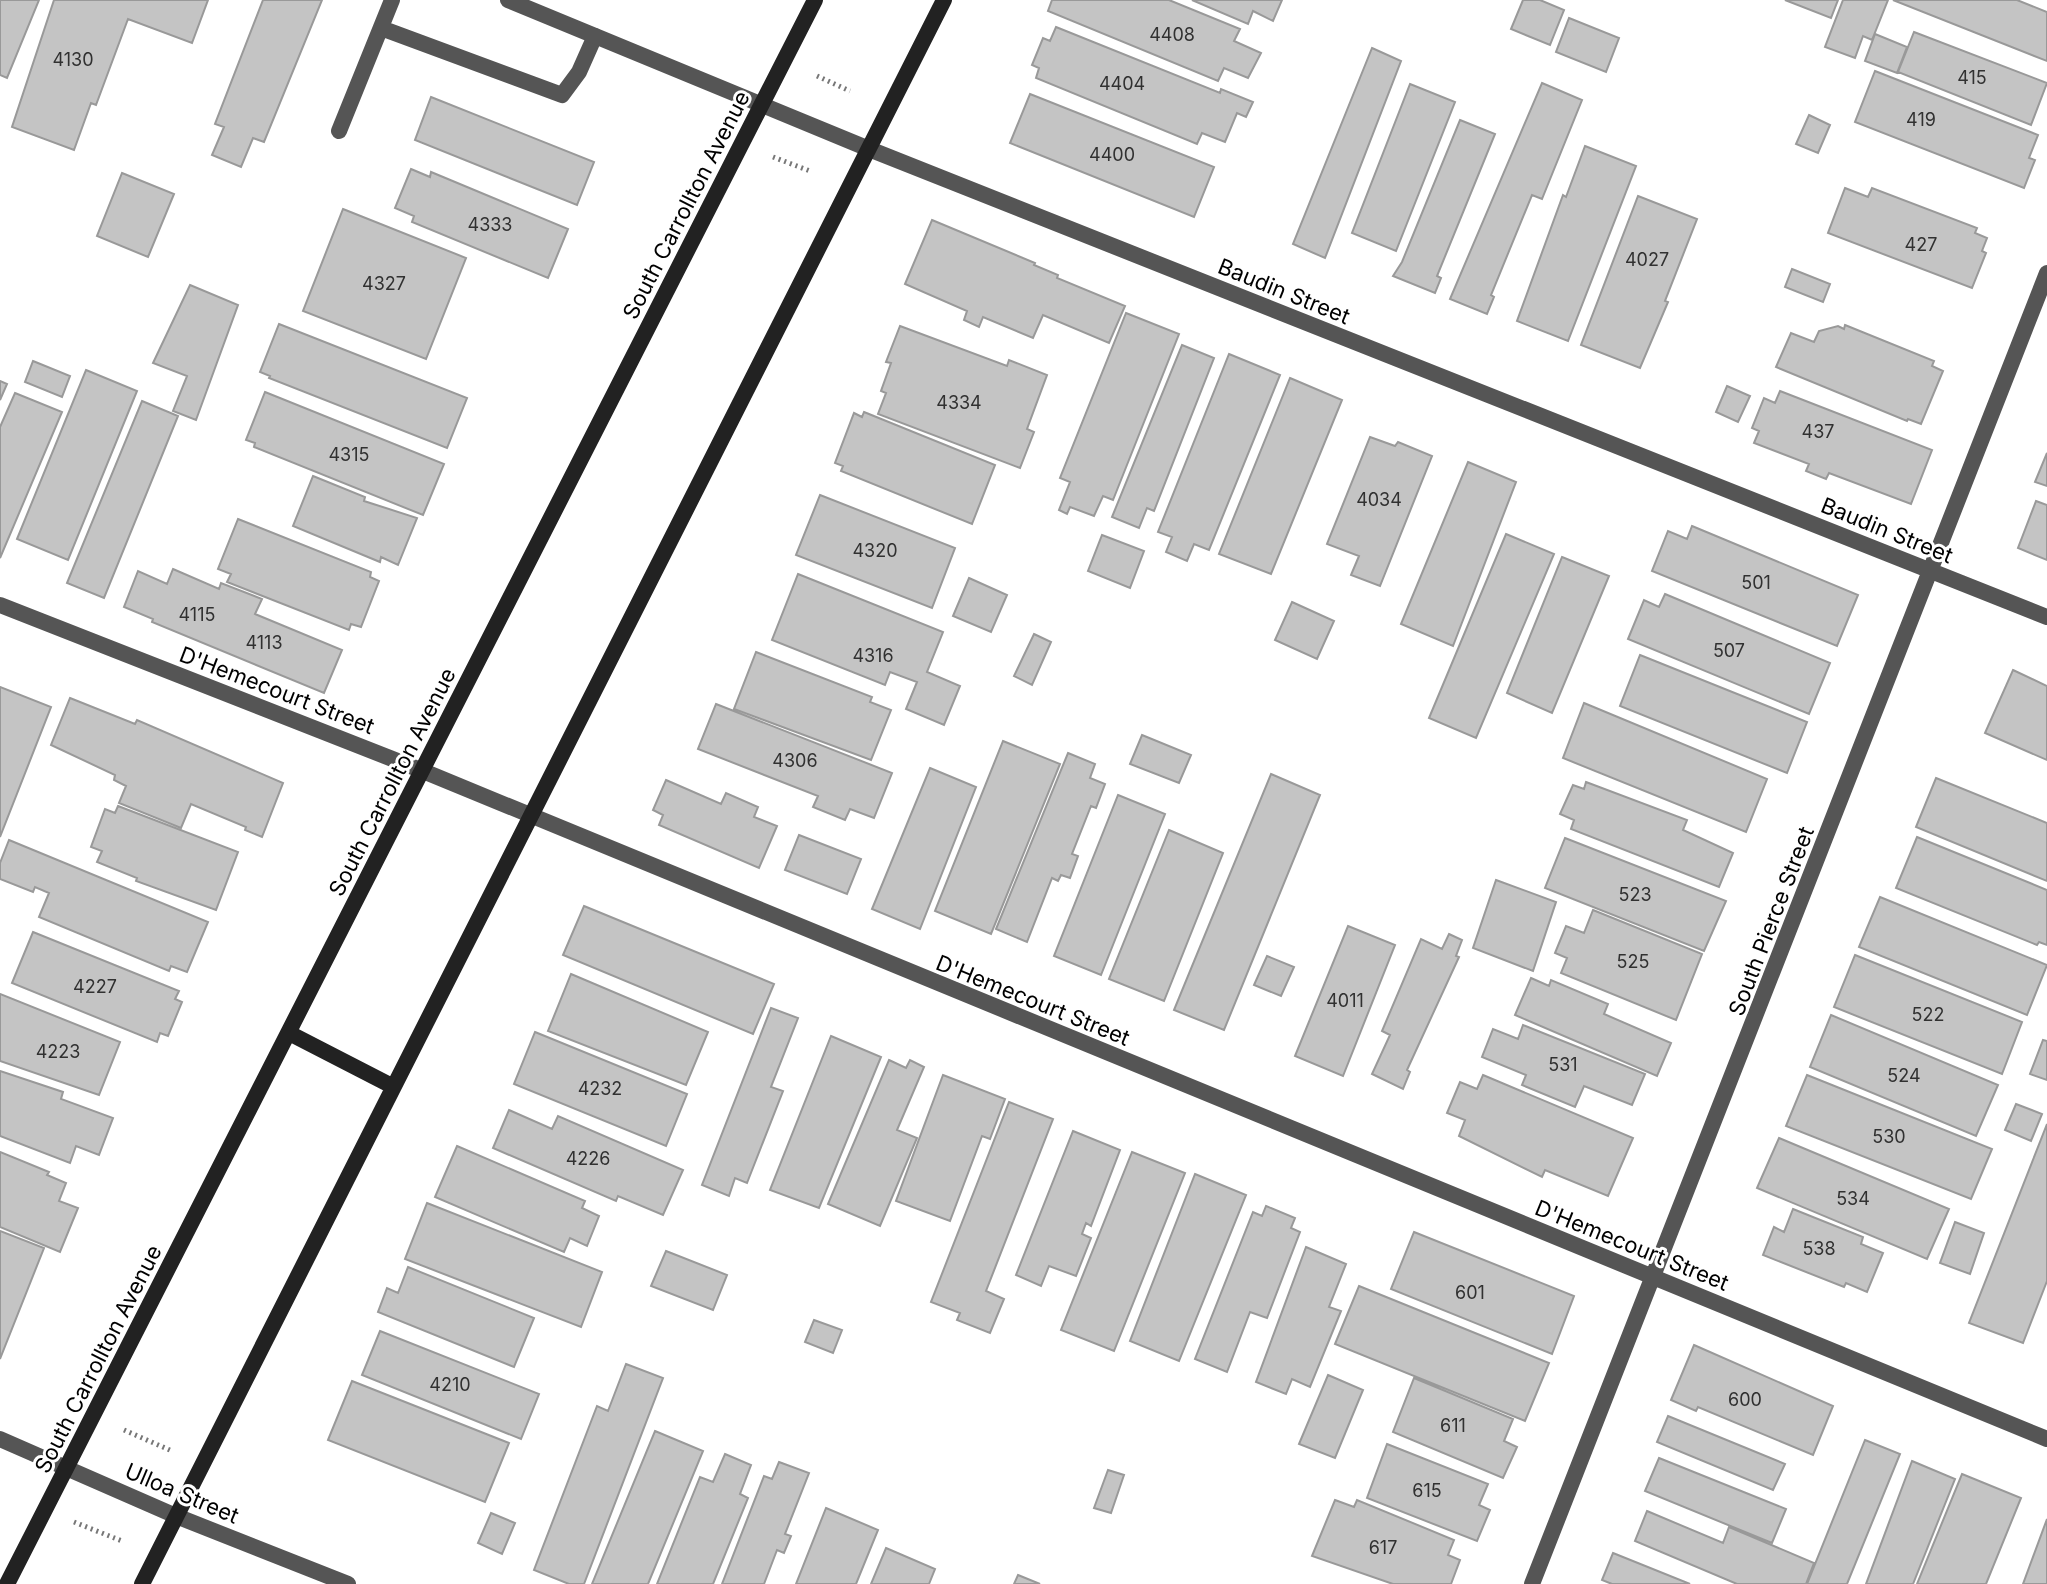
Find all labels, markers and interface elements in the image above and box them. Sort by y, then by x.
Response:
house number: 4408 [1149,24,1195,45]
house number: 4130 [52,49,94,70]
house number: 415 [1957,67,1987,88]
house number: 4404 [1099,73,1145,94]
street label: South Carrollton Avenue [617,87,755,323]
house number: 419 [1906,109,1936,130]
house number: 4400 [1089,144,1135,165]
house number: 4333 [468,214,512,235]
house number: 427 [1905,234,1937,255]
house number: 4027 [1625,249,1669,270]
street label: Baudin Street [1214,253,1354,329]
house number: 4327 [362,273,406,294]
house number: 4334 [936,392,982,413]
house number: 437 [1802,421,1834,442]
house number: 4315 [328,444,370,465]
house number: 4034 [1356,489,1402,510]
street label: Baudin Street [1817,492,1957,568]
house number: 4320 [852,540,898,561]
house number: 501 [1741,572,1771,593]
house number: 4115 [179,604,215,625]
house number: 4113 [245,632,283,653]
house number: 507 [1713,640,1745,661]
street label: D'Hemecourt Street [176,641,378,739]
house number: 4316 [852,645,894,666]
street label: South Carrollton Avenue [323,664,461,900]
house number: 4306 [772,750,818,771]
street label: South Pierce Street [1723,823,1819,1019]
house number: 523 [1618,884,1652,905]
street label: D'Hemecourt Street [932,949,1134,1051]
house number: 525 [1617,951,1649,972]
house number: 4227 [73,976,117,997]
house number: 4011 [1326,990,1364,1011]
house number: 522 [1912,1004,1944,1025]
house number: 4223 [36,1041,80,1062]
house number: 531 [1548,1054,1578,1075]
house number: 524 [1887,1065,1921,1086]
house number: 4232 [578,1078,622,1099]
house number: 530 [1872,1126,1906,1147]
house number: 4226 [566,1148,610,1169]
house number: 534 [1836,1188,1870,1209]
street label: D'Hemecourt Street [1531,1194,1733,1296]
house number: 538 [1802,1238,1836,1259]
street label: South Carrollton Avenue [29,1241,167,1477]
house number: 601 [1455,1282,1485,1303]
house number: 4210 [429,1374,471,1395]
house number: 600 [1728,1389,1762,1410]
house number: 611 [1440,1415,1466,1436]
street label: Ulloa Street [121,1457,243,1529]
house number: 615 [1412,1480,1442,1501]
house number: 617 [1369,1537,1397,1558]

